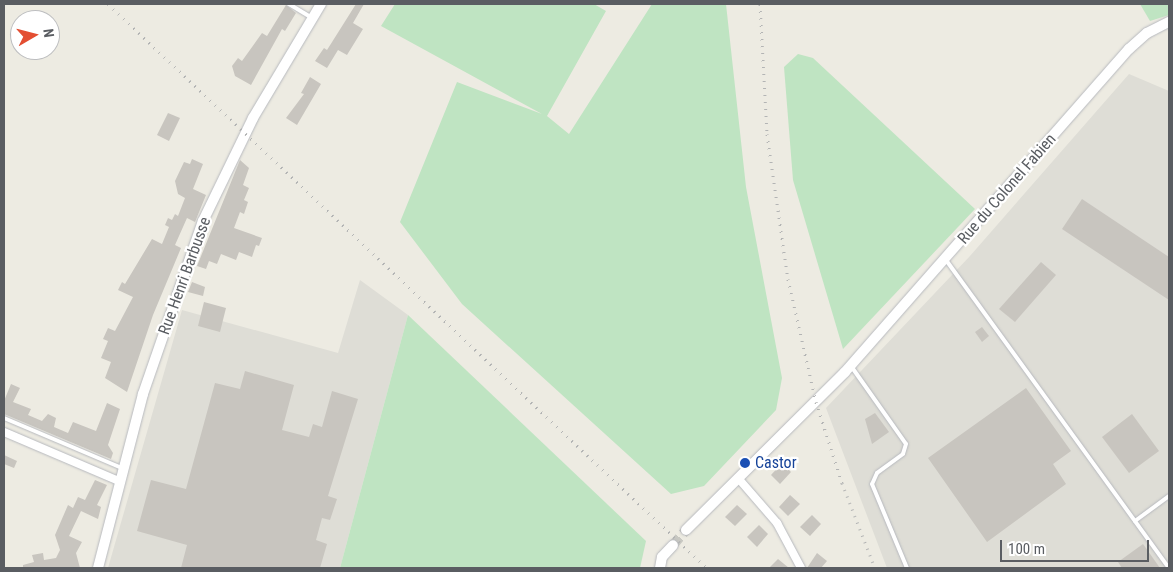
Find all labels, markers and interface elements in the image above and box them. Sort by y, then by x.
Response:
north arrow [10,10,60,60]
text: N [40,28,57,38]
street label: Rue du Colonel Fabien [954,130,1060,248]
street label: Rue Henri Barbusse [155,215,215,337]
place label: Castor [755,453,797,473]
marker: Castor [739,457,751,469]
scale bar [1003,530,1152,562]
text: 100 m [1008,540,1045,558]

